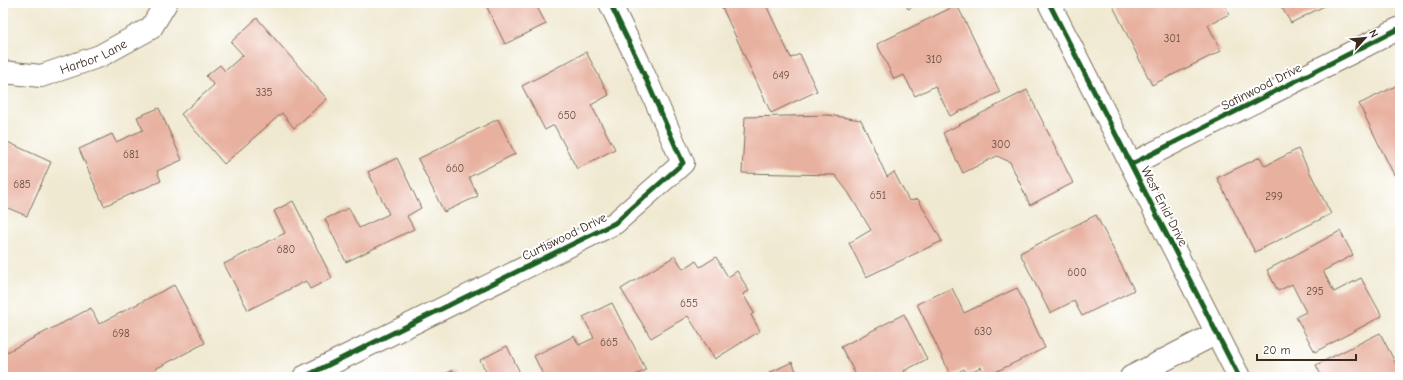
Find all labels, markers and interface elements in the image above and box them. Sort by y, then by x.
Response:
north arrow [1345,18,1385,58]
text: N [1366,28,1381,40]
house number: 301 [1164,32,1180,45]
street label: Harbor Lane [58,36,130,77]
house number: 310 [926,53,942,66]
street label: Satinwood Drive [1219,60,1304,113]
house number: 649 [772,69,790,82]
house number: 335 [255,86,273,99]
house number: 650 [558,109,576,122]
house number: 300 [992,138,1010,151]
house number: 681 [123,148,139,161]
house number: 660 [446,162,464,175]
street label: West Enid Drive [1138,164,1191,249]
house number: 685 [13,178,31,191]
house number: 651 [870,189,886,202]
house number: 299 [1265,190,1283,203]
street label: Curtiswood Drive [519,209,609,263]
house number: 680 [277,243,295,256]
house number: 600 [1067,266,1087,279]
house number: 295 [1306,285,1324,298]
house number: 655 [680,297,698,310]
house number: 630 [974,325,992,338]
house number: 698 [112,327,130,340]
house number: 665 [600,336,618,349]
scale bar [1257,336,1356,362]
text: 20 m [1263,343,1291,357]

